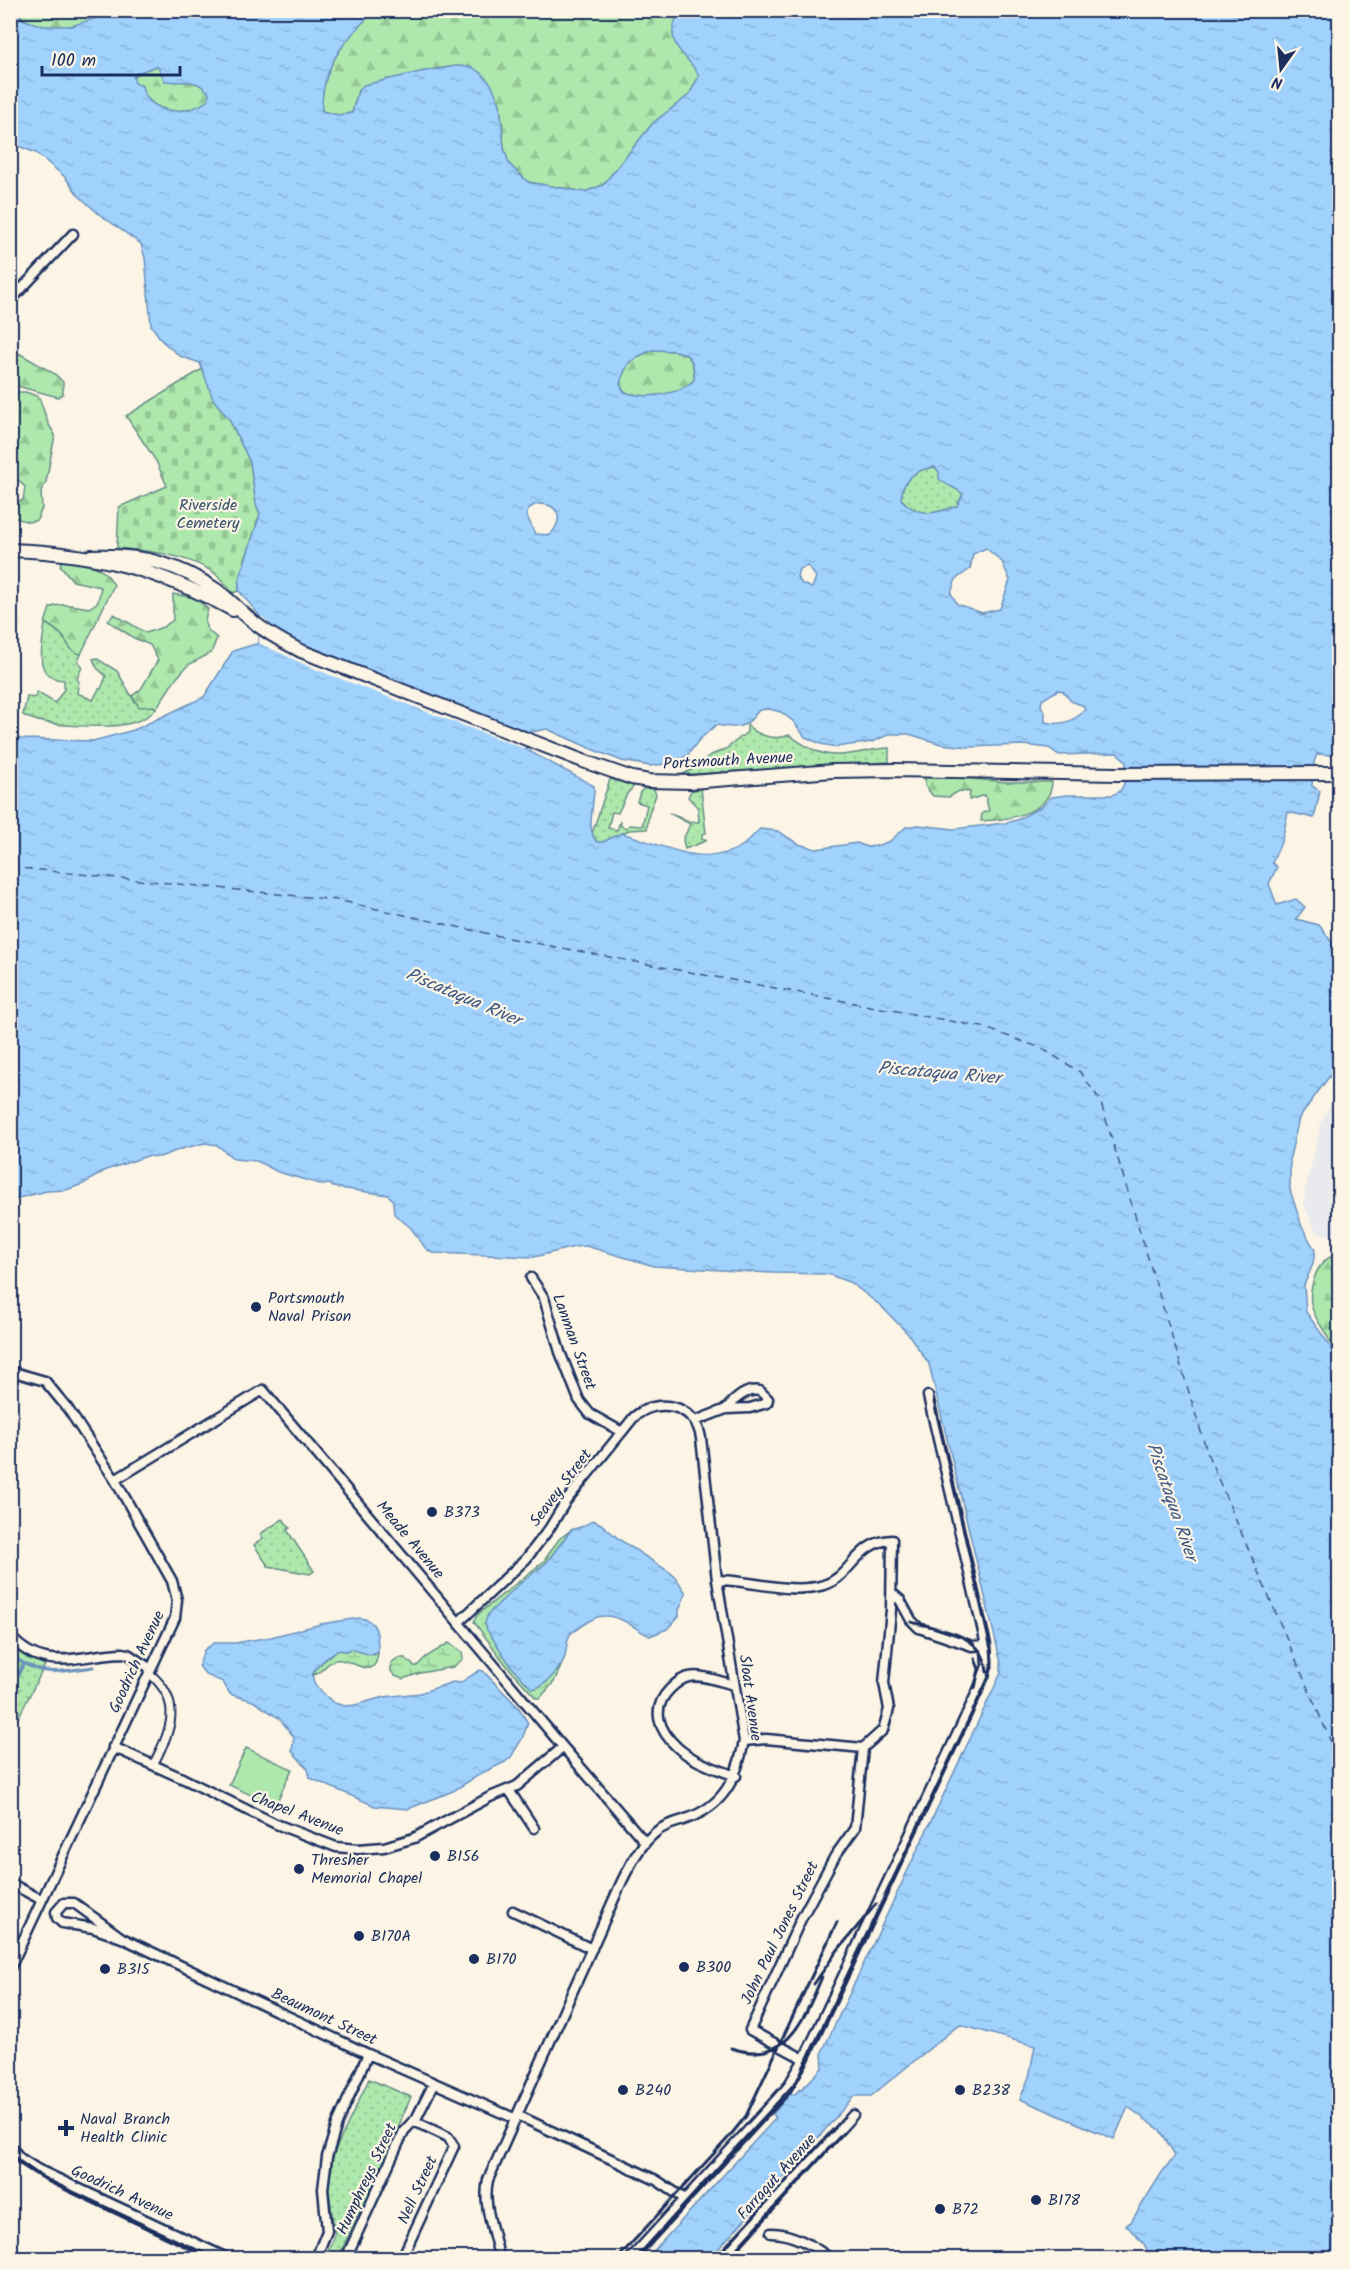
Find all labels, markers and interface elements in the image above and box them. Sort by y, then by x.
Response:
scale bar [42,39,180,77]
north arrow [1251,39,1311,99]
text: 100 m [51,47,96,76]
text: N [1269,69,1286,95]
park label: Riverside Cemetery [177,493,240,536]
street label: Portsmouth Avenue [662,745,794,777]
water label: Piscataqua River [401,961,529,1037]
water label: Piscataqua River [877,1054,1005,1094]
place label: Portsmouth Naval Prison [268,1286,351,1329]
street label: Lanman Street [545,1290,603,1394]
marker: Portsmouth Naval Prison [249,1300,263,1314]
water label: Piscataqua River [1137,1439,1206,1569]
street label: Seavey Street [523,1443,599,1532]
street label: Meade Avenue [370,1495,450,1585]
place label: B373 [444,1500,480,1525]
marker: B373 [425,1505,439,1519]
street label: Goodrich Avenue [102,1607,172,1717]
street label: Sloat Avenue [732,1653,768,1743]
street label: Chapel Avenue [247,1785,347,1843]
place label: B156 [447,1844,480,1869]
place label: Thresher Memorial Chapel [311,1848,422,1891]
marker: B156 [428,1849,442,1863]
street label: John Paul Jones Street [734,1856,826,2009]
marker: Thresher Memorial Chapel [292,1862,306,1876]
place label: B170A [371,1924,412,1949]
marker: B170A [352,1929,366,1943]
place label: B170 [486,1947,517,1972]
marker: B170 [467,1952,481,1966]
place label: B300 [696,1955,731,1980]
place label: B315 [117,1957,151,1982]
marker: B300 [677,1960,691,1974]
marker: B315 [98,1962,112,1976]
street label: Beaumont Street [267,1982,382,2053]
place label: B240 [635,2078,671,2103]
place label: B238 [972,2078,1011,2103]
marker: B240 [616,2083,630,2097]
marker: B238 [953,2083,967,2097]
place label: Naval Branch Health Clinic [80,2107,170,2150]
street label: Humphreys Street [330,2118,404,2239]
marker: Naval Branch Health Clinic [57,2119,75,2137]
street label: Farragut Avenue [731,2128,823,2226]
street label: Nell Street [391,2151,445,2228]
street label: Goodrich Avenue [67,2158,177,2228]
place label: B178 [1048,2188,1081,2213]
marker: B178 [1029,2193,1043,2207]
place label: B72 [952,2197,979,2222]
marker: B72 [933,2202,947,2216]

